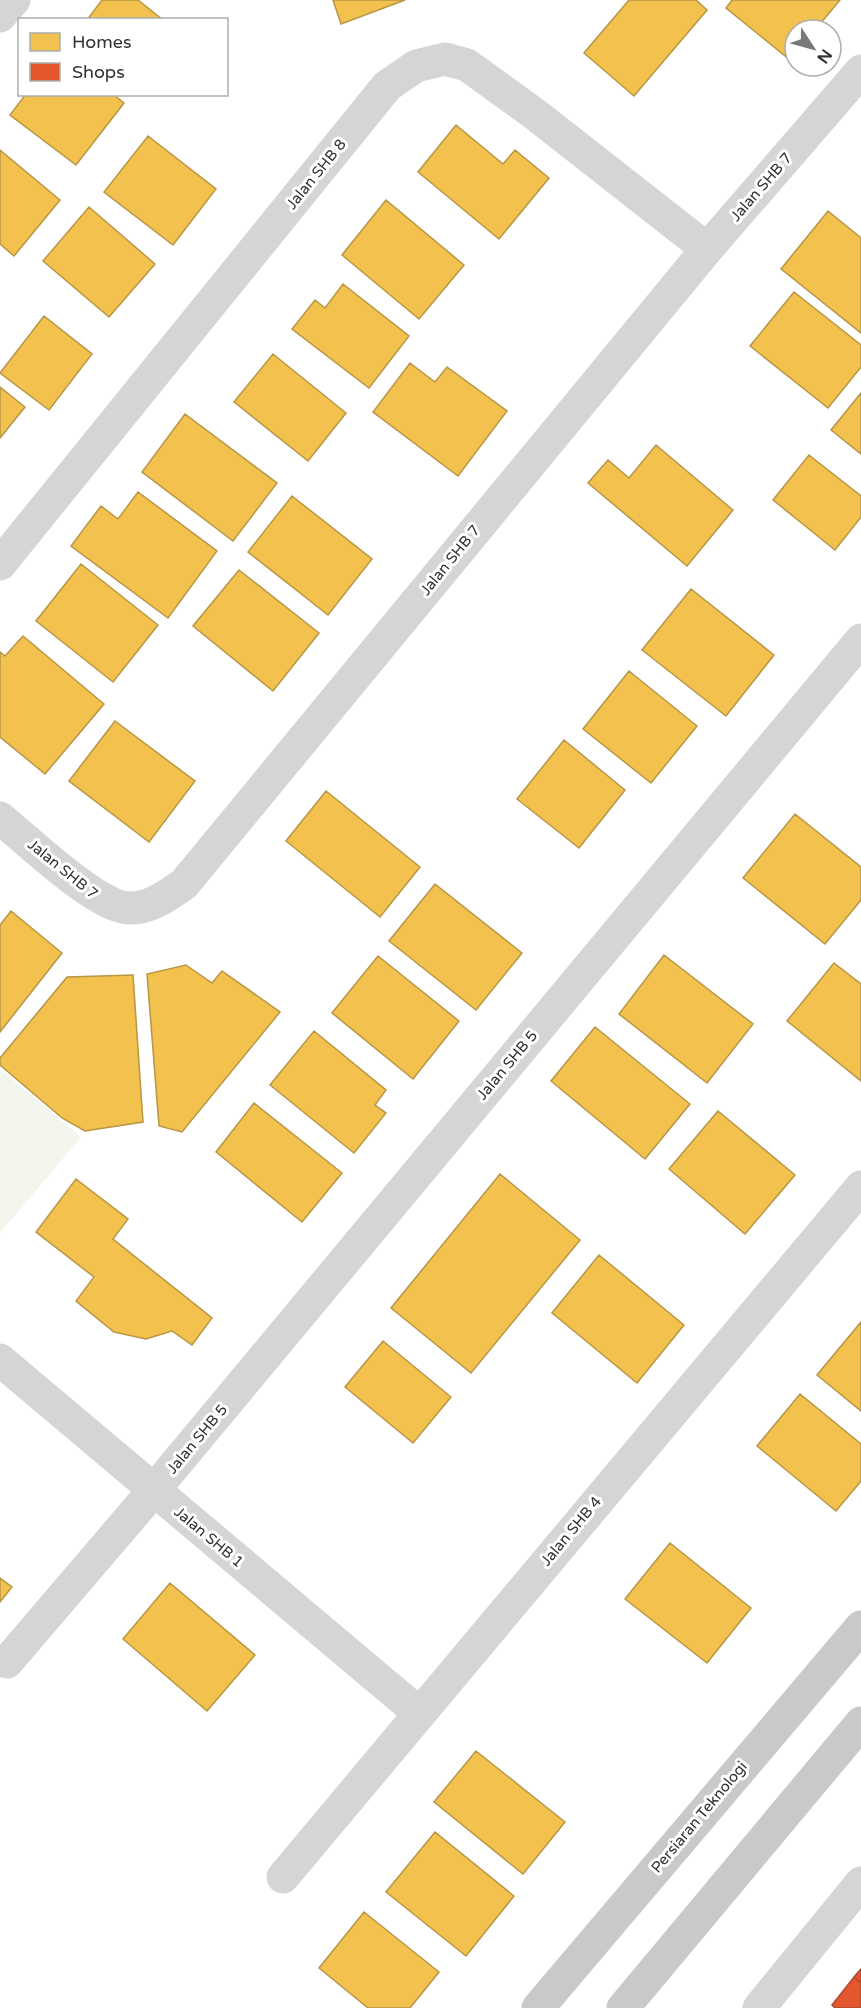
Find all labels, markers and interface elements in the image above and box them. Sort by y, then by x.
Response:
legend [18,18,228,96]
north arrow [783,18,843,78]
text: Homes [72,31,132,53]
text: N [812,45,836,67]
text: Shops [72,61,125,83]
street label: Jalan SHB 8 [282,135,350,213]
street label: Jalan SHB 7 [726,149,796,225]
street label: Jalan SHB 7 [416,521,484,599]
street label: Jalan SHB 7 [24,835,102,903]
street label: Jalan SHB 5 [473,1027,541,1103]
street label: Jalan SHB 5 [163,1401,231,1477]
street label: Jalan SHB 4 [537,1493,605,1569]
street label: Jalan SHB 1 [171,1503,247,1571]
street label: Persiaran Teknologi [647,1758,751,1876]

